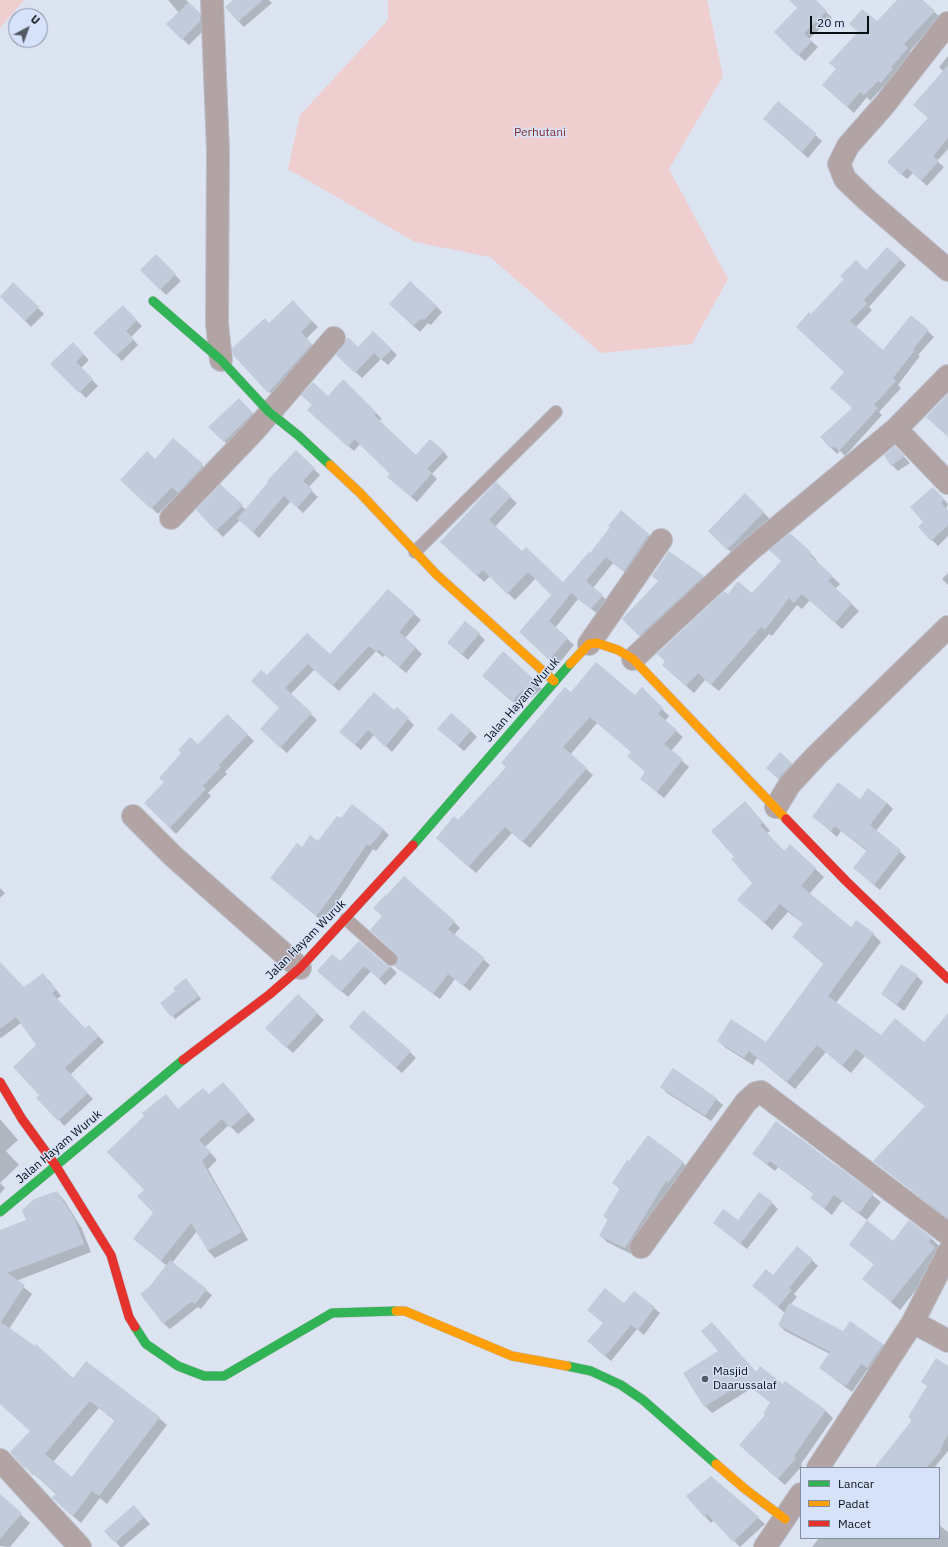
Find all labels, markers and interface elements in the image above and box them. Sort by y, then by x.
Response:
north arrow [8,8,48,48]
scale bar [812,8,871,34]
text: U [28,12,43,27]
text: 20 m [817,15,845,30]
park label: Perhutani [514,126,566,140]
street label: Jalan Hayam Wuruk [481,655,563,745]
street label: Jalan Hayam Wuruk [263,897,349,983]
street label: Jalan Hayam Wuruk [13,1107,105,1187]
place label: Masjid Daarussalaf [713,1365,777,1393]
marker: Masjid Daarussalaf [700,1374,710,1384]
legend [800,1467,940,1539]
text: Lancar [838,1476,874,1491]
text: Padat [838,1496,869,1511]
text: Macet [838,1516,871,1531]

